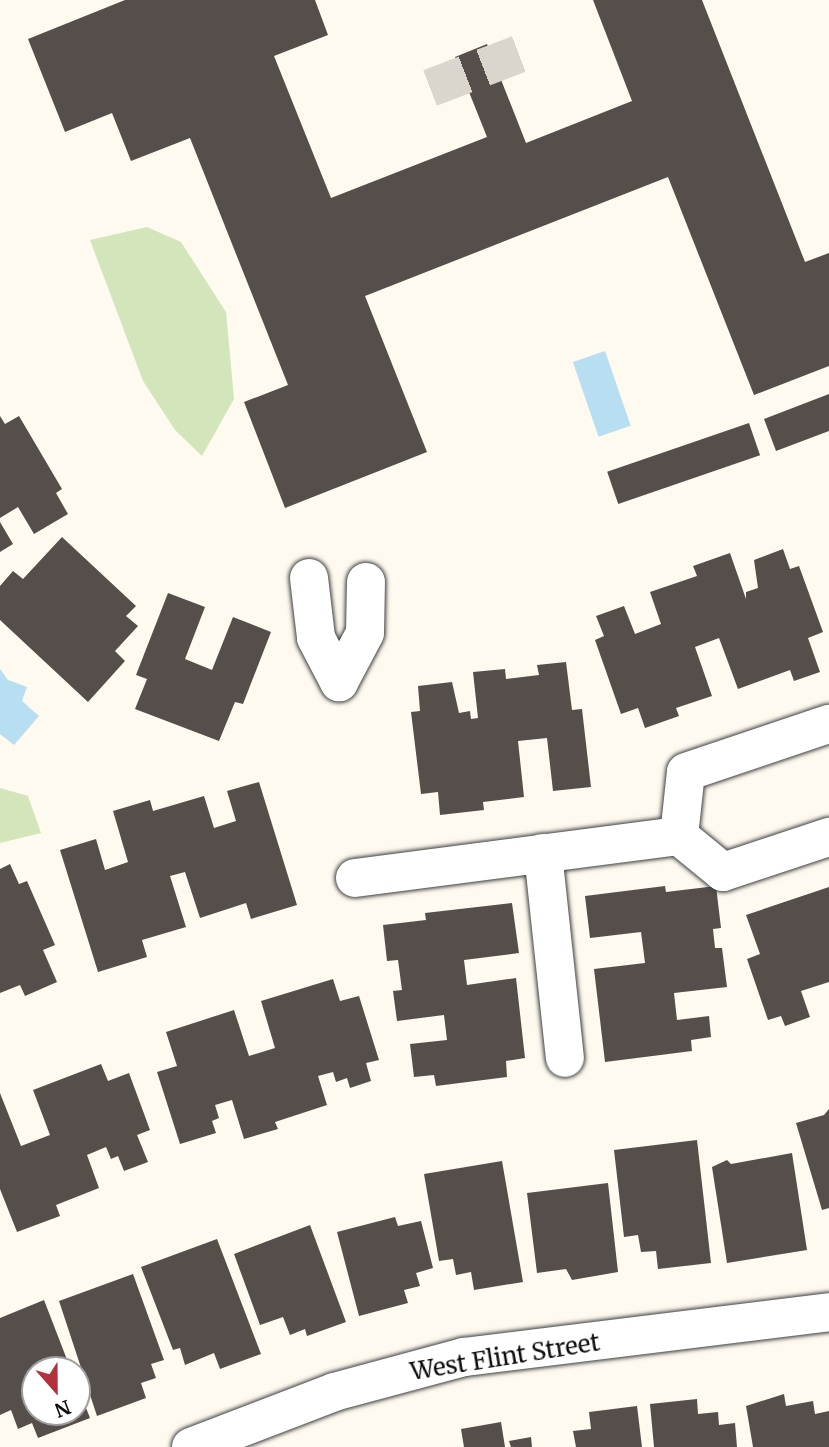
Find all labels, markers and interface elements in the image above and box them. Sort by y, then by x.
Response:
street label: West Flint Street [408,1328,602,1386]
north arrow [21,1356,91,1426]
text: N [52,1395,74,1423]

